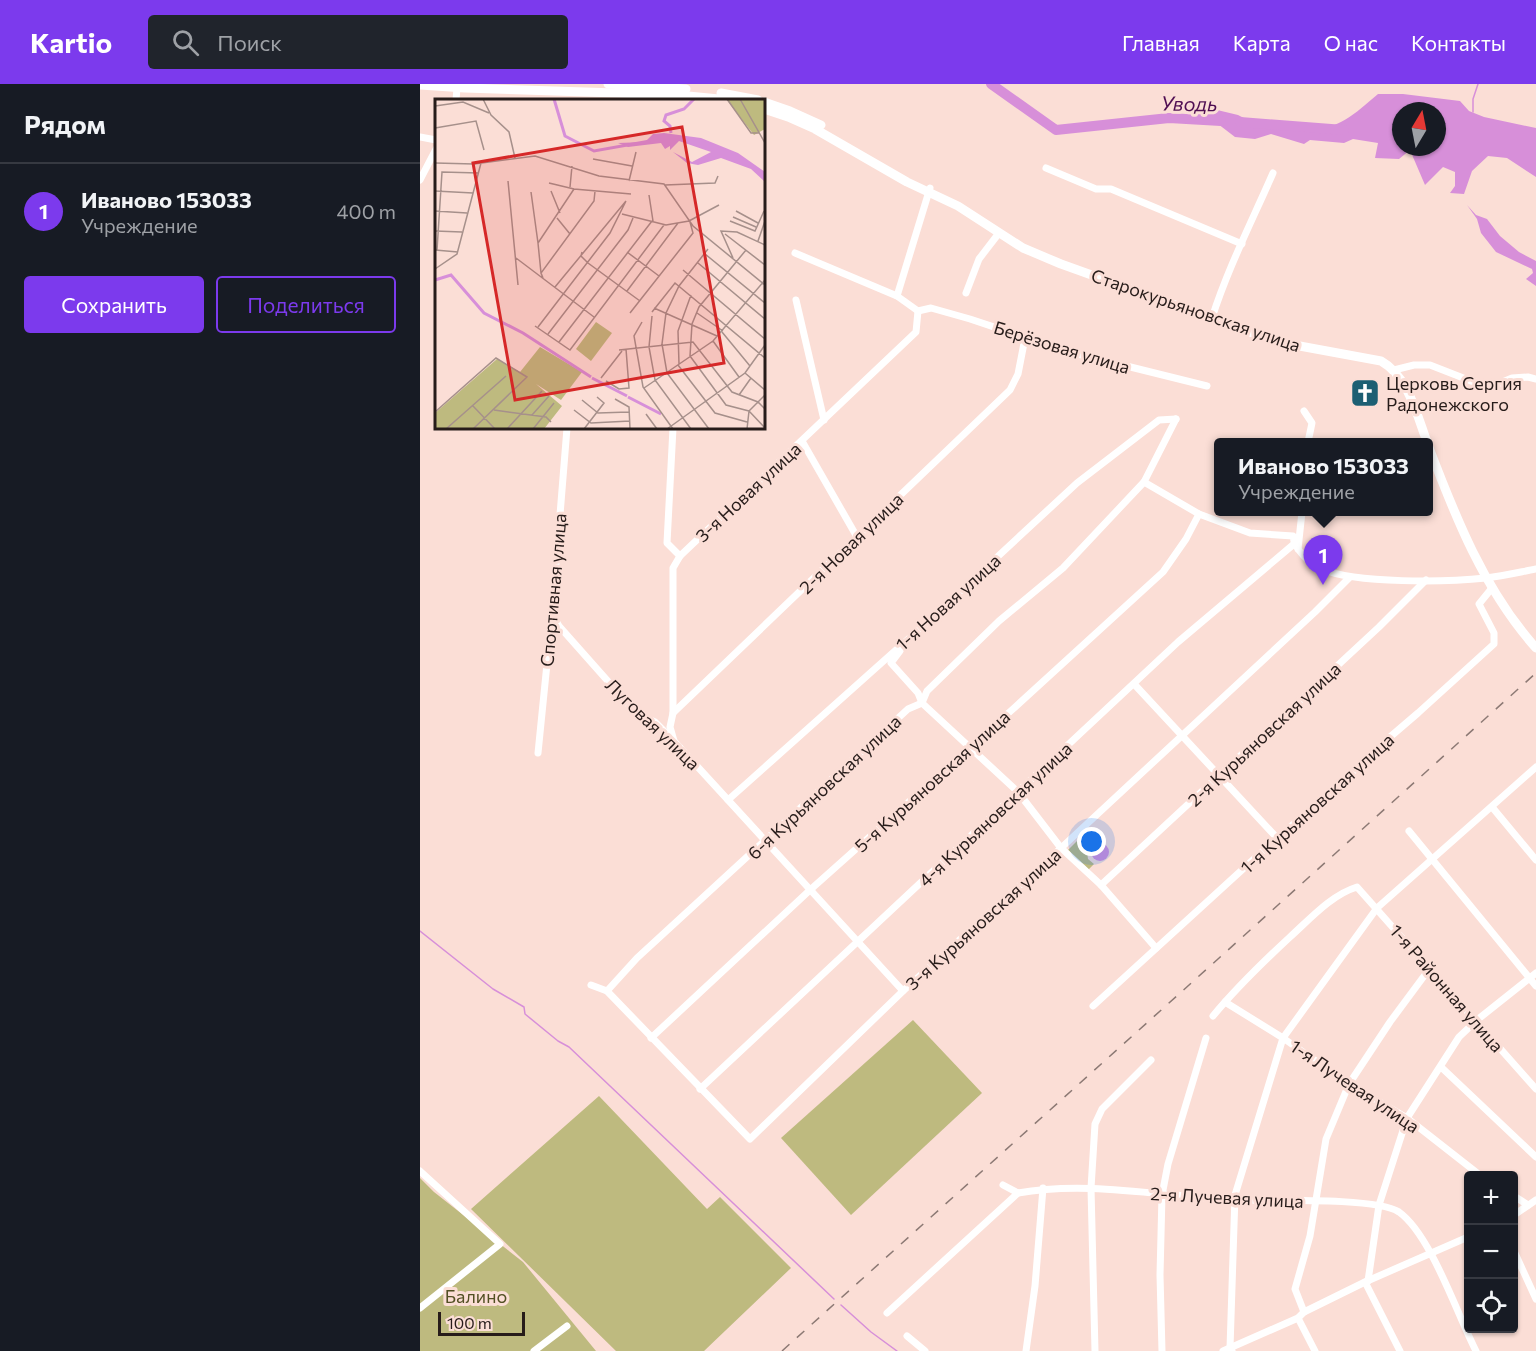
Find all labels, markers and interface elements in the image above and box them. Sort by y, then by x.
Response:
search box [148,15,568,69]
text: Kartio [30,25,112,59]
icon: search [169,26,202,59]
text: Поиск [217,29,282,56]
text: Главная [1122,30,1200,55]
text: Карта [1233,30,1291,55]
text: О нас [1324,30,1378,55]
text: Контакты [1411,30,1506,55]
water label: Уводь [1160,91,1218,115]
inset map [435,99,765,429]
north arrow [1392,102,1446,156]
text: Рядом [24,108,106,139]
text: Иваново 153033 [81,186,252,213]
text: 1 [39,199,48,223]
text: 400 m [337,199,396,223]
text: Учреждение [81,213,198,237]
street label: Старокурьяновская улица [1088,264,1304,356]
button: Сохранить [24,276,204,333]
button: Поделиться [216,276,396,333]
street label: Берёзовая улица [991,316,1133,378]
place label: Церковь Сергия Радонежского [1386,372,1522,415]
church icon: Церковь Сергия Радонежского [1349,377,1381,409]
street label: 3-я Новая улица [691,438,805,546]
popup [1214,438,1433,516]
text: Иваново 153033 [1238,452,1409,479]
text: Учреждение [1238,479,1355,503]
street label: 2-я Новая улица [795,488,907,598]
street label: Спортивная улица [535,512,571,668]
pin: 1 [1304,536,1342,585]
street label: 1-я Новая улица [891,549,1005,655]
street label: 2-я Курьяновская улица [1183,657,1345,811]
street label: Луговая улица [601,674,705,774]
street label: 5-я Курьяновская улица [850,705,1014,857]
street label: 6-я Курьяновская улица [743,710,905,864]
street label: 1-я Курьяновская улица [1236,728,1398,878]
street label: 4-я Курьяновская улица [914,737,1076,891]
your location [1077,827,1106,856]
street label: 3-я Курьяновская улица [901,843,1065,995]
street label: 1-я Районная улица [1386,920,1508,1056]
street label: 1-я Лучевая улица [1286,1035,1424,1137]
map controls [1464,1171,1518,1333]
button: + [1464,1171,1518,1225]
street label: 2-я Лучевая улица [1150,1182,1304,1212]
button: − [1464,1225,1518,1279]
button: locate [1464,1279,1518,1333]
park label: Балино [445,1285,507,1307]
scale bar [438,1309,525,1336]
text: 100 m [447,1313,492,1332]

